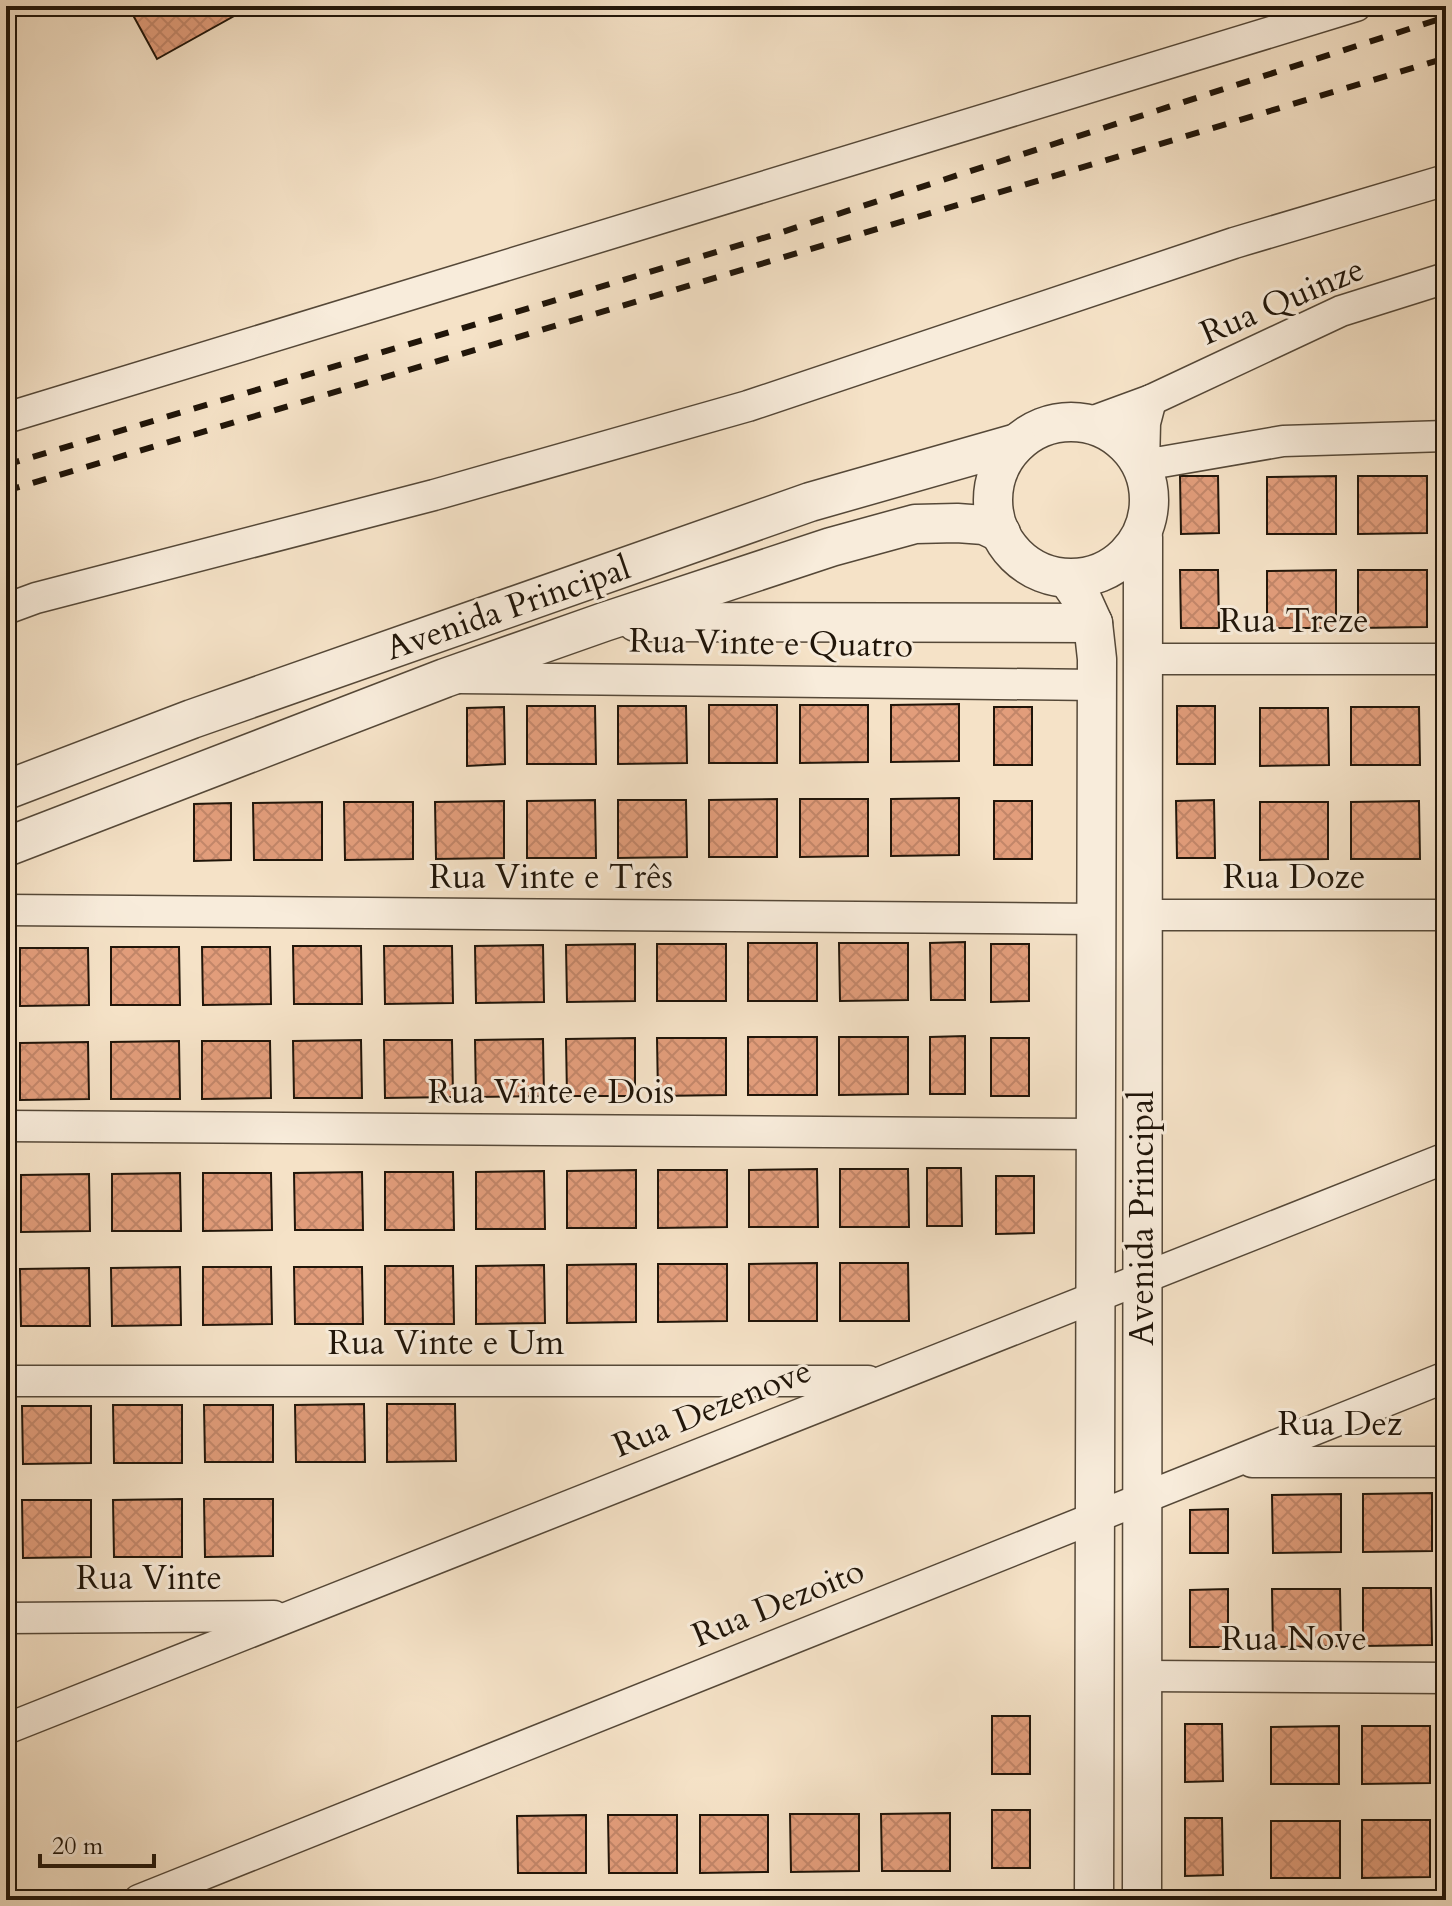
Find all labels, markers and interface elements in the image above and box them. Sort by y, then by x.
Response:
street label: Rua Quinze [1193,246,1371,356]
street label: Avenida Principal [380,545,637,671]
street label: Rua Treze [1219,598,1369,644]
street label: Rua Vinte e Quatro [629,618,913,668]
street label: Rua Vinte e Três [429,854,673,900]
street label: Rua Doze [1223,854,1365,900]
street label: Rua Vinte e Dois [428,1069,674,1115]
street label: Avenida Principal [1119,1090,1165,1346]
street label: Rua Vinte e Um [328,1320,564,1366]
street label: Rua Dezenove [606,1347,818,1469]
street label: Rua Dez [1278,1401,1402,1447]
street label: Rua Dezoito [685,1548,871,1658]
street label: Rua Vinte [76,1555,222,1601]
street label: Rua Nove [1221,1616,1367,1662]
scale bar [40,1818,154,1868]
text: 20 m [52,1830,104,1863]

